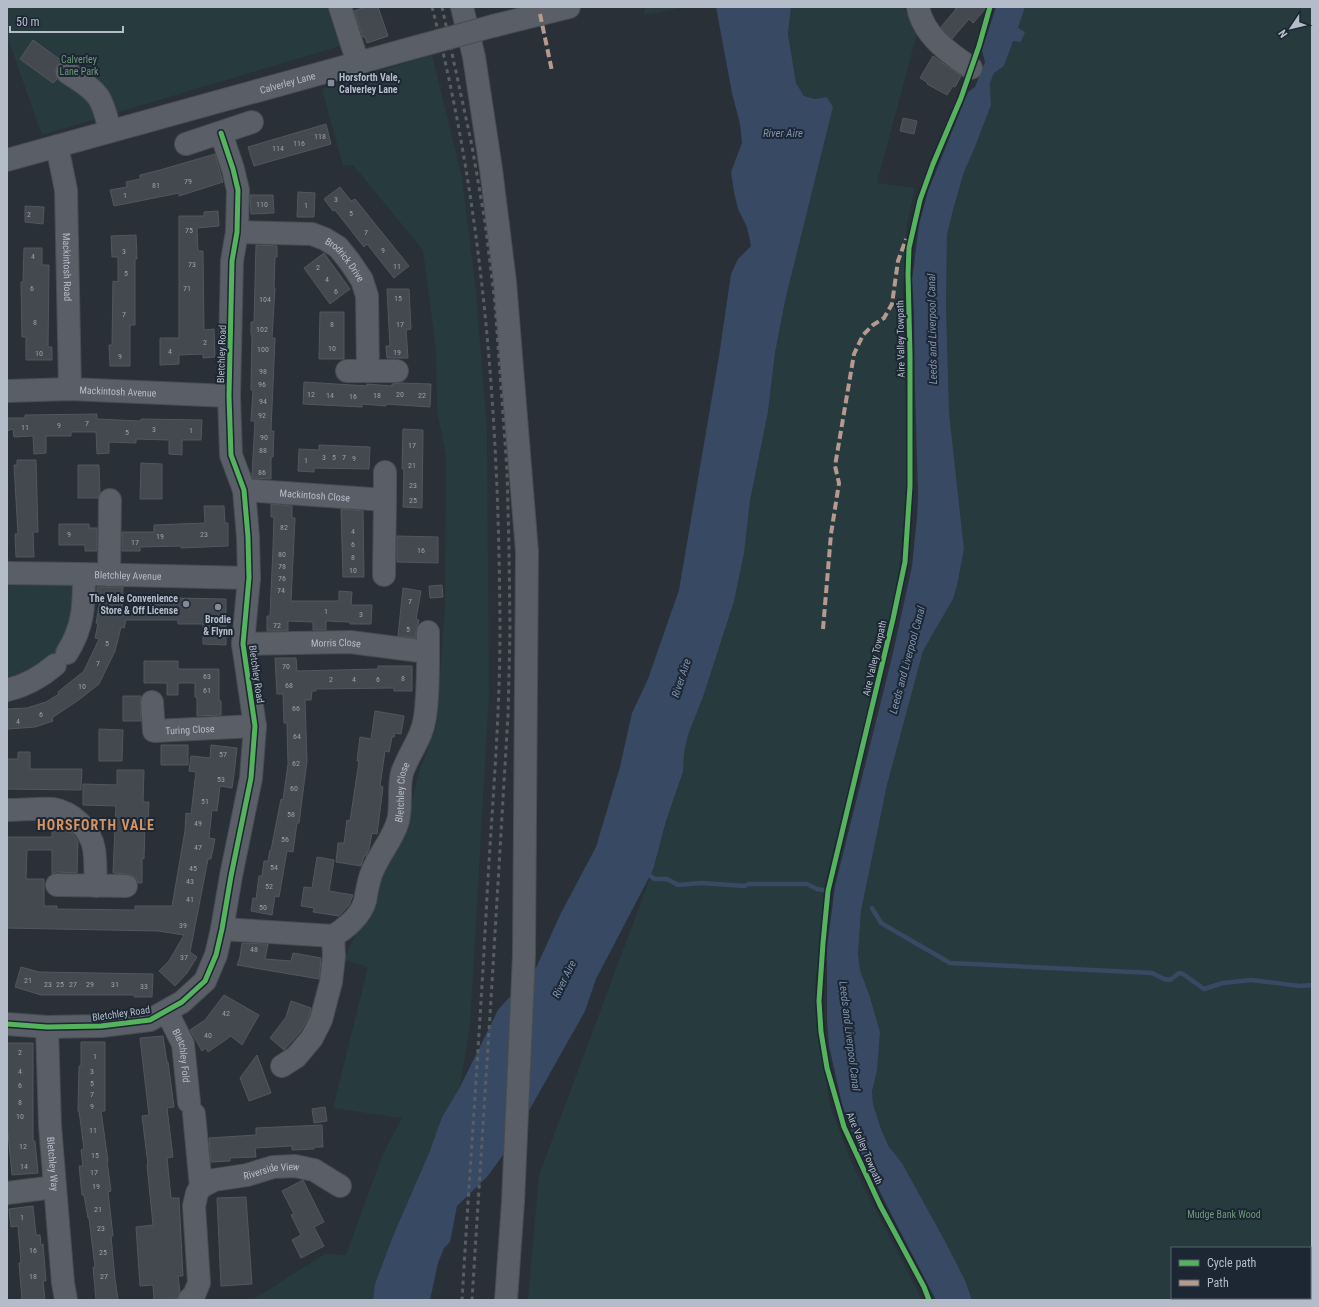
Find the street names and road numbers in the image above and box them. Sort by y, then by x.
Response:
street label: Calverley Lane [259,70,317,96]
street label: Mackintosh Road [61,233,73,301]
street label: Brodrick Drive [323,236,367,284]
street label: Aire Valley Towpath [894,300,907,378]
street label: Bletchley Road [215,325,228,383]
street label: Mackintosh Avenue [79,384,157,399]
street label: Mackintosh Close [279,488,351,504]
street label: Bletchley Avenue [94,569,162,582]
street label: Aire Valley Towpath [860,619,889,697]
street label: Morris Close [311,637,362,649]
street label: Bletchley Road [247,644,266,704]
street label: Turing Close [165,723,215,736]
street label: Bletchley Close [393,760,412,823]
street label: Bletchley Road [91,1004,151,1023]
street label: Bletchley Fold [170,1027,192,1083]
street label: Aire Valley Towpath [844,1110,885,1186]
street label: Bletchley Way [45,1136,60,1192]
street label: Riverside View [243,1161,301,1181]

